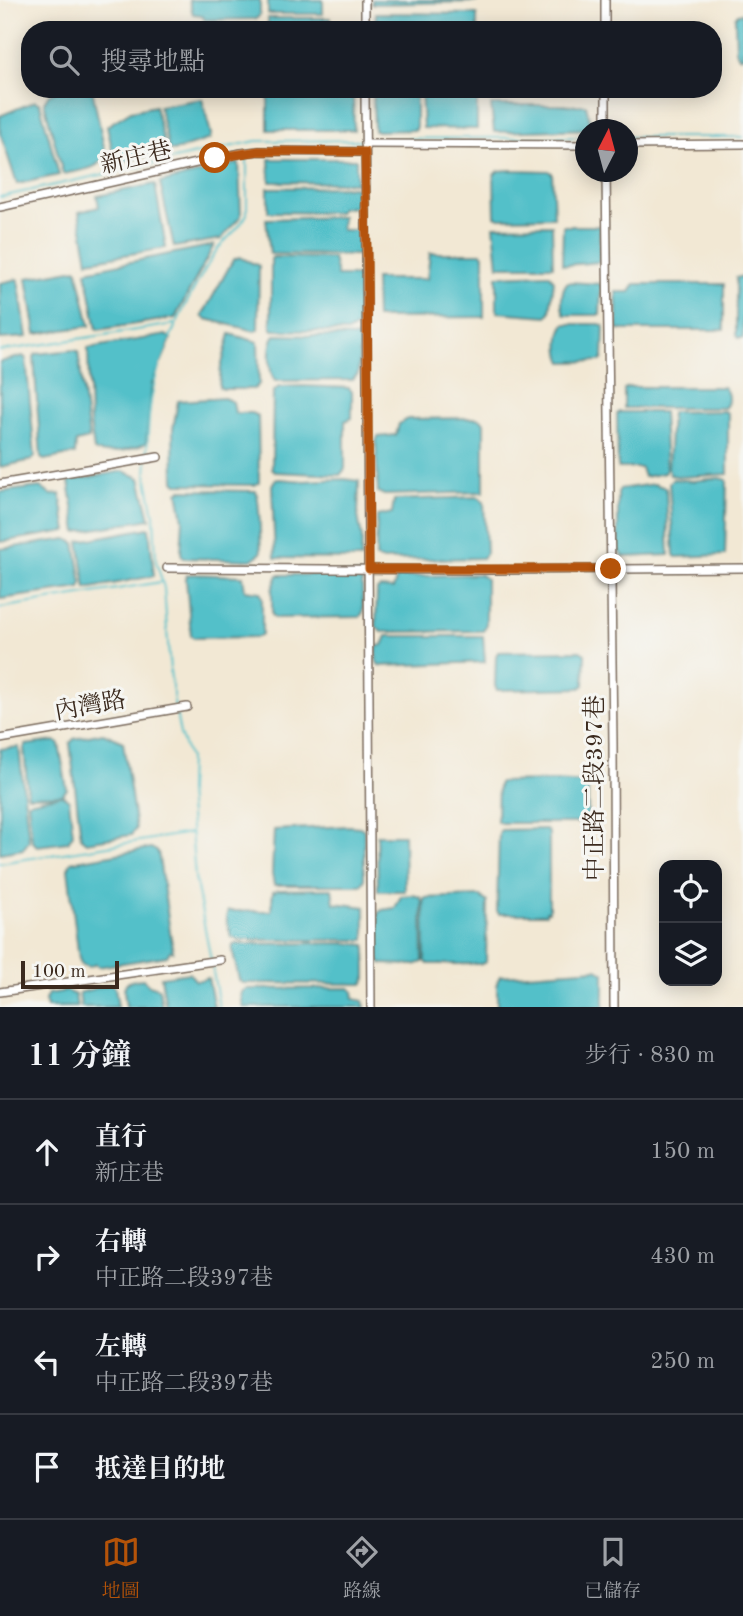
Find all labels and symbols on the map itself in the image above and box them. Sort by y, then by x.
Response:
north arrow [575,119,638,182]
street label: 新庄巷 [98,136,174,179]
route start [199,142,230,173]
route end [595,553,626,584]
street label: 內灣路 [52,686,128,725]
street label: 中正路二段397巷 [581,695,608,881]
scale bar [21,958,119,990]

